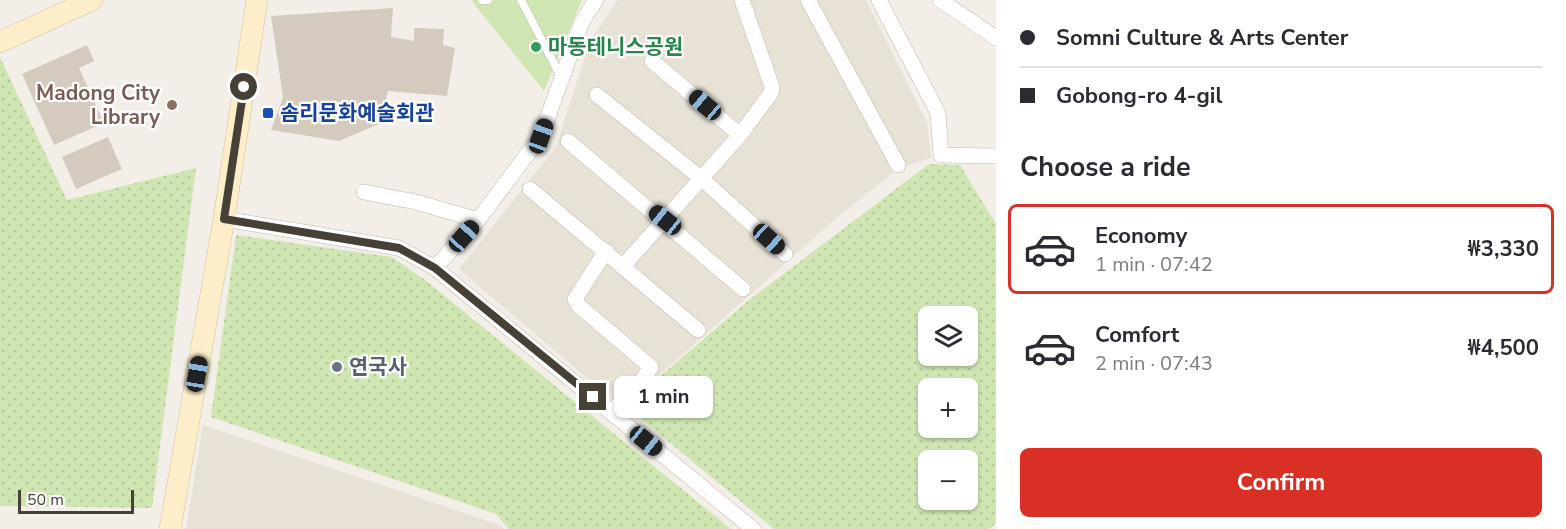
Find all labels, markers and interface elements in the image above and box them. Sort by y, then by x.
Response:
text: Somni Culture & Arts Center [1056,23,1348,53]
place label: 마동테니스공원 [548,33,683,61]
marker: 마동테니스공원 [529,40,543,54]
route start [230,73,257,100]
place label: Madong City Library [36,79,161,131]
text: Gobong-ro 4-gil [1056,81,1223,111]
car [685,87,725,123]
marker: Madong City Library [165,98,179,112]
place label: 솜리문화예술회관 [280,99,435,127]
marker: 솜리문화예술회관 [261,106,275,120]
car [526,116,556,156]
text: Choose a ride [1020,149,1191,186]
car [645,202,685,238]
car [445,217,483,255]
car [750,220,788,258]
text: Economy [1095,221,1187,251]
icon: car [1023,222,1077,276]
text: ₩3,330 [1468,234,1539,264]
text: 1 min · 07:42 [1095,251,1213,278]
map controls [918,306,978,510]
button: layers [918,306,978,366]
text: Comfort [1095,320,1179,350]
icon: car [1023,321,1077,375]
text: ₩4,500 [1468,333,1539,363]
text: 2 min · 07:43 [1095,350,1213,377]
place label: 연국사 [349,353,407,381]
car [185,355,209,393]
marker: 연국사 [330,360,344,374]
callout: 1 min [614,376,713,418]
button: + [918,378,978,438]
route end [579,383,606,410]
text: 1 min [638,383,689,410]
car [626,423,666,459]
button: Confirm [1020,448,1542,517]
button: − [918,450,978,510]
scale bar [18,487,134,514]
text: 50 m [27,489,64,511]

